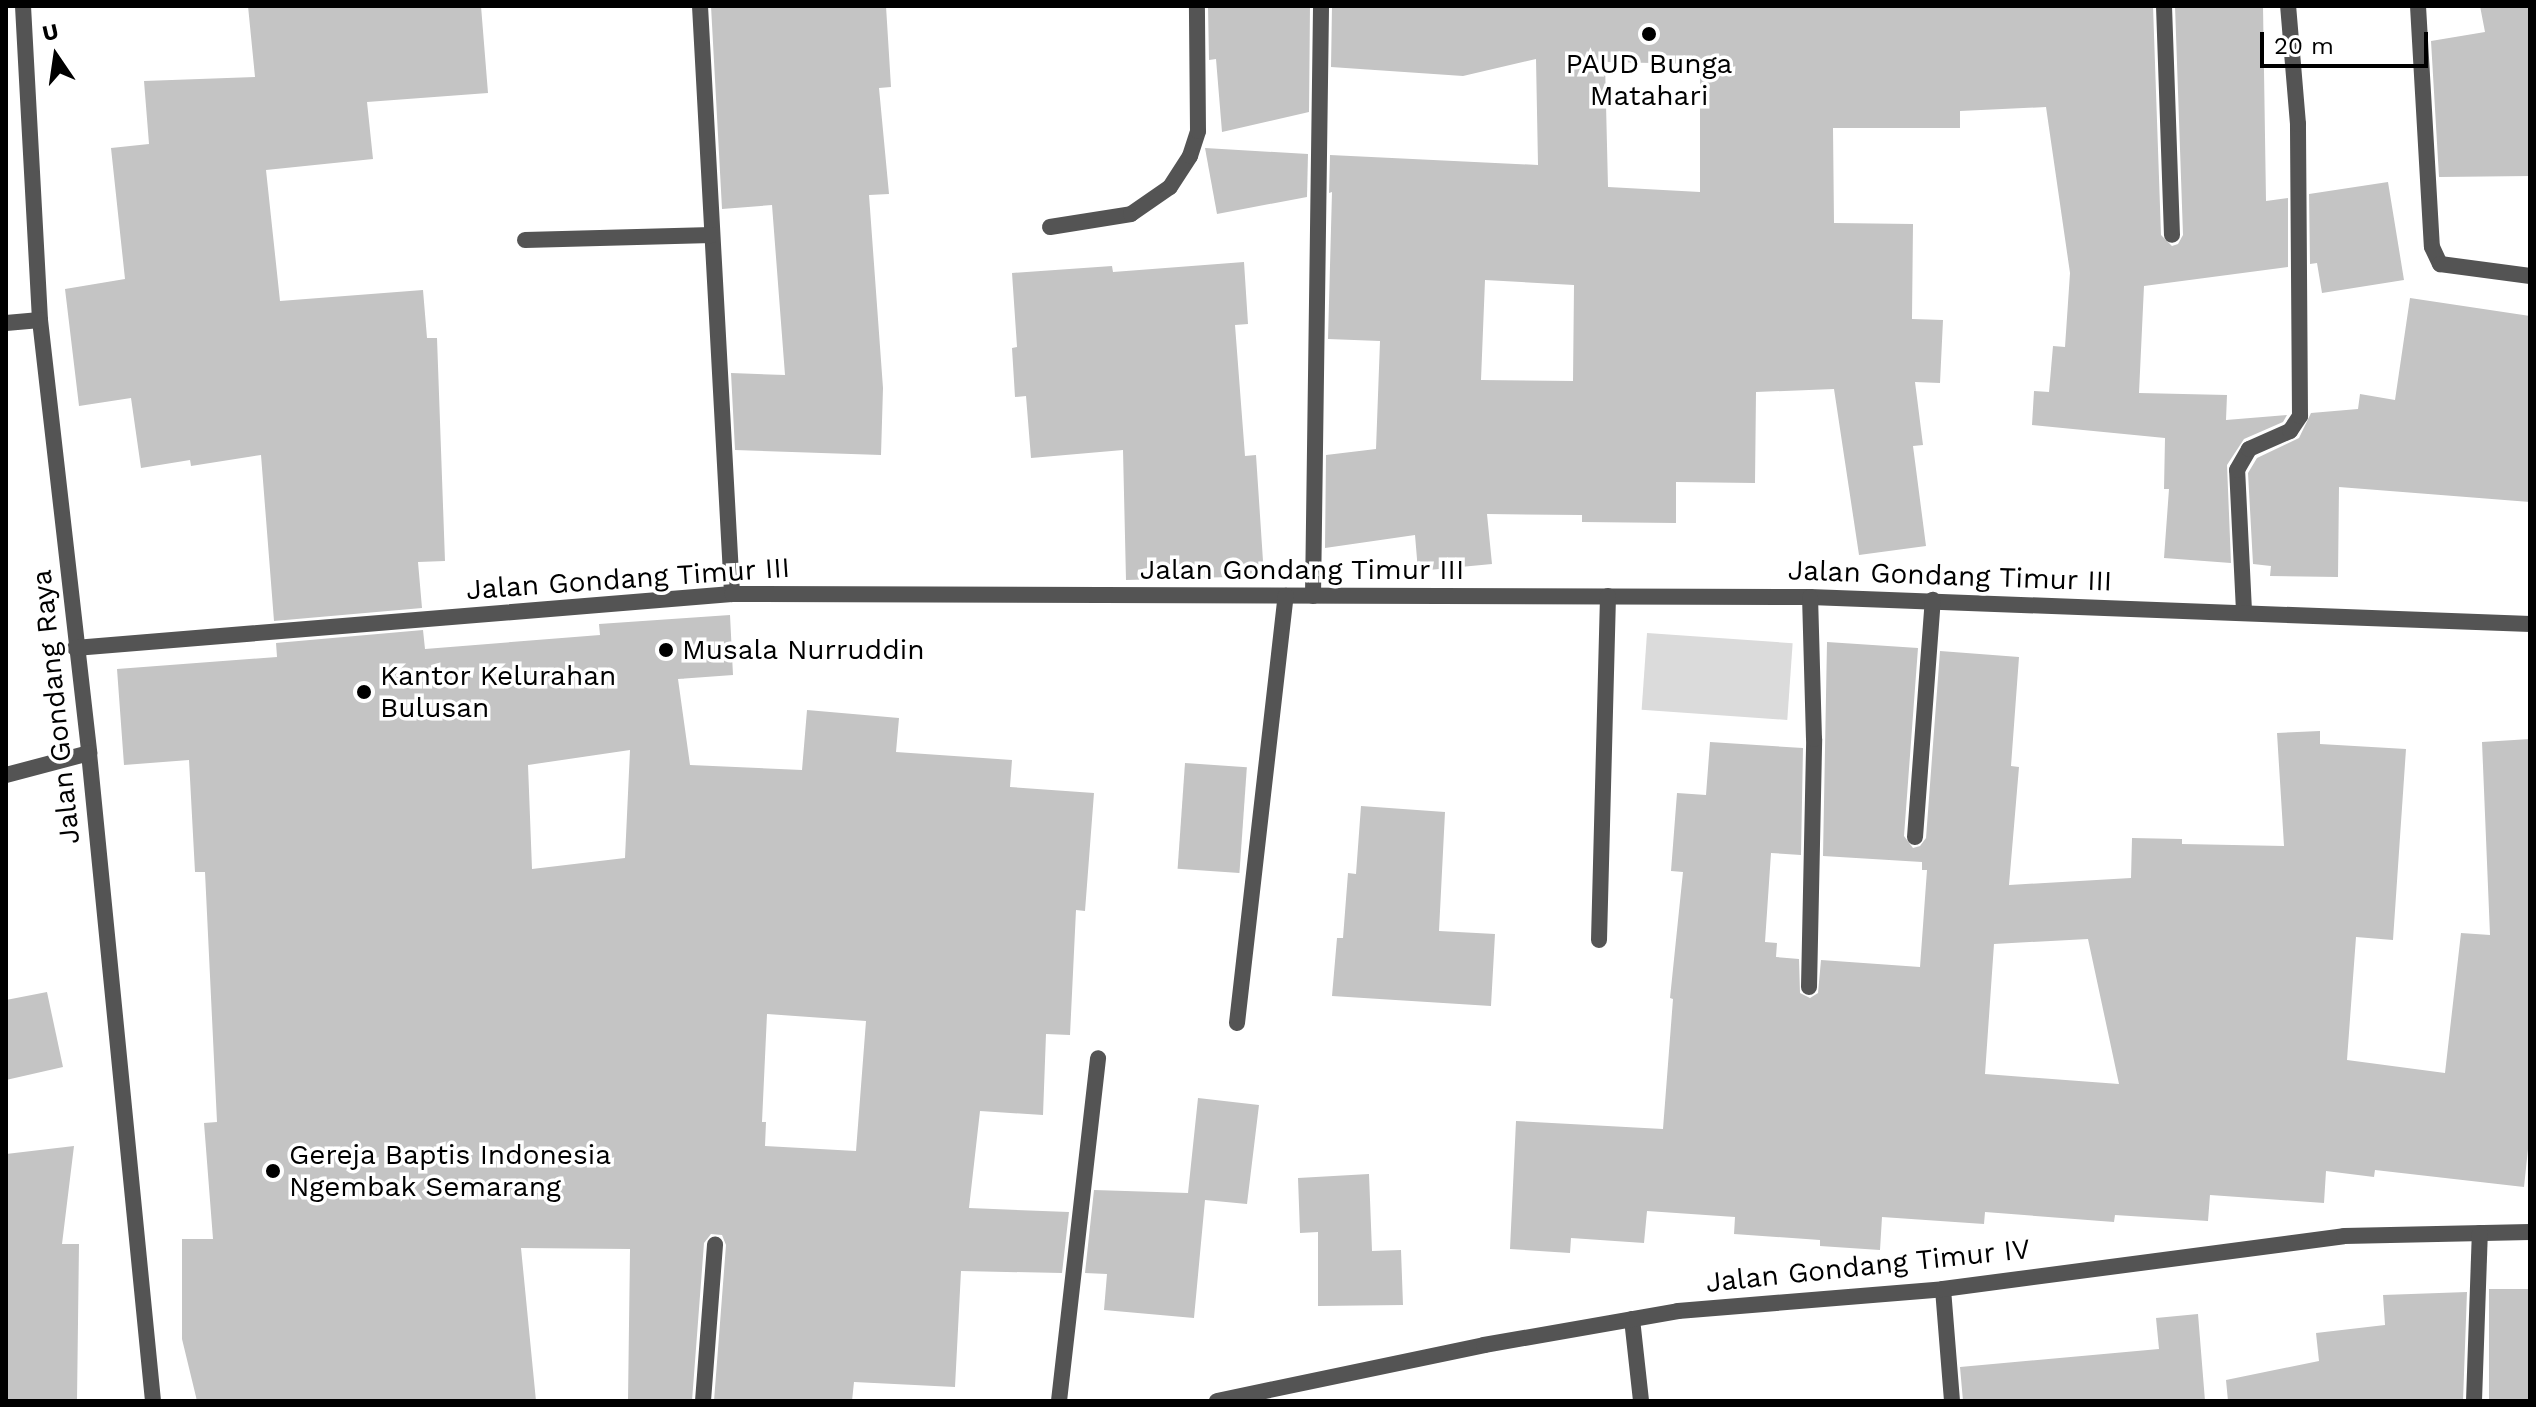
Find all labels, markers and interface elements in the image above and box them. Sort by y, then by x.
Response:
north arrow [16,16,96,96]
scale bar [2264,16,2432,66]
text: U [40,18,61,46]
marker: PAUD Bunga Matahari [1640,25,1658,43]
text: 20 m [2274,32,2334,60]
place label: PAUD Bunga Matahari [1566,47,1732,113]
street label: Jalan Gondang Timur III [464,551,792,607]
street label: Jalan Gondang Timur III [1139,553,1465,587]
street label: Jalan Gondang Timur III [1787,554,2113,598]
street label: Jalan Gondang Raya [25,568,87,846]
place label: Musala Nurruddin [682,633,925,667]
marker: Musala Nurruddin [657,641,675,659]
place label: Kantor Kelurahan Bulusan [380,659,617,725]
marker: Kantor Kelurahan Bulusan [355,683,373,701]
place label: Gereja Baptis Indonesia Ngembak Semarang [289,1138,612,1204]
marker: Gereja Baptis Indonesia Ngembak Semarang [264,1162,282,1180]
street label: Jalan Gondang Timur IV [1703,1232,2033,1300]

